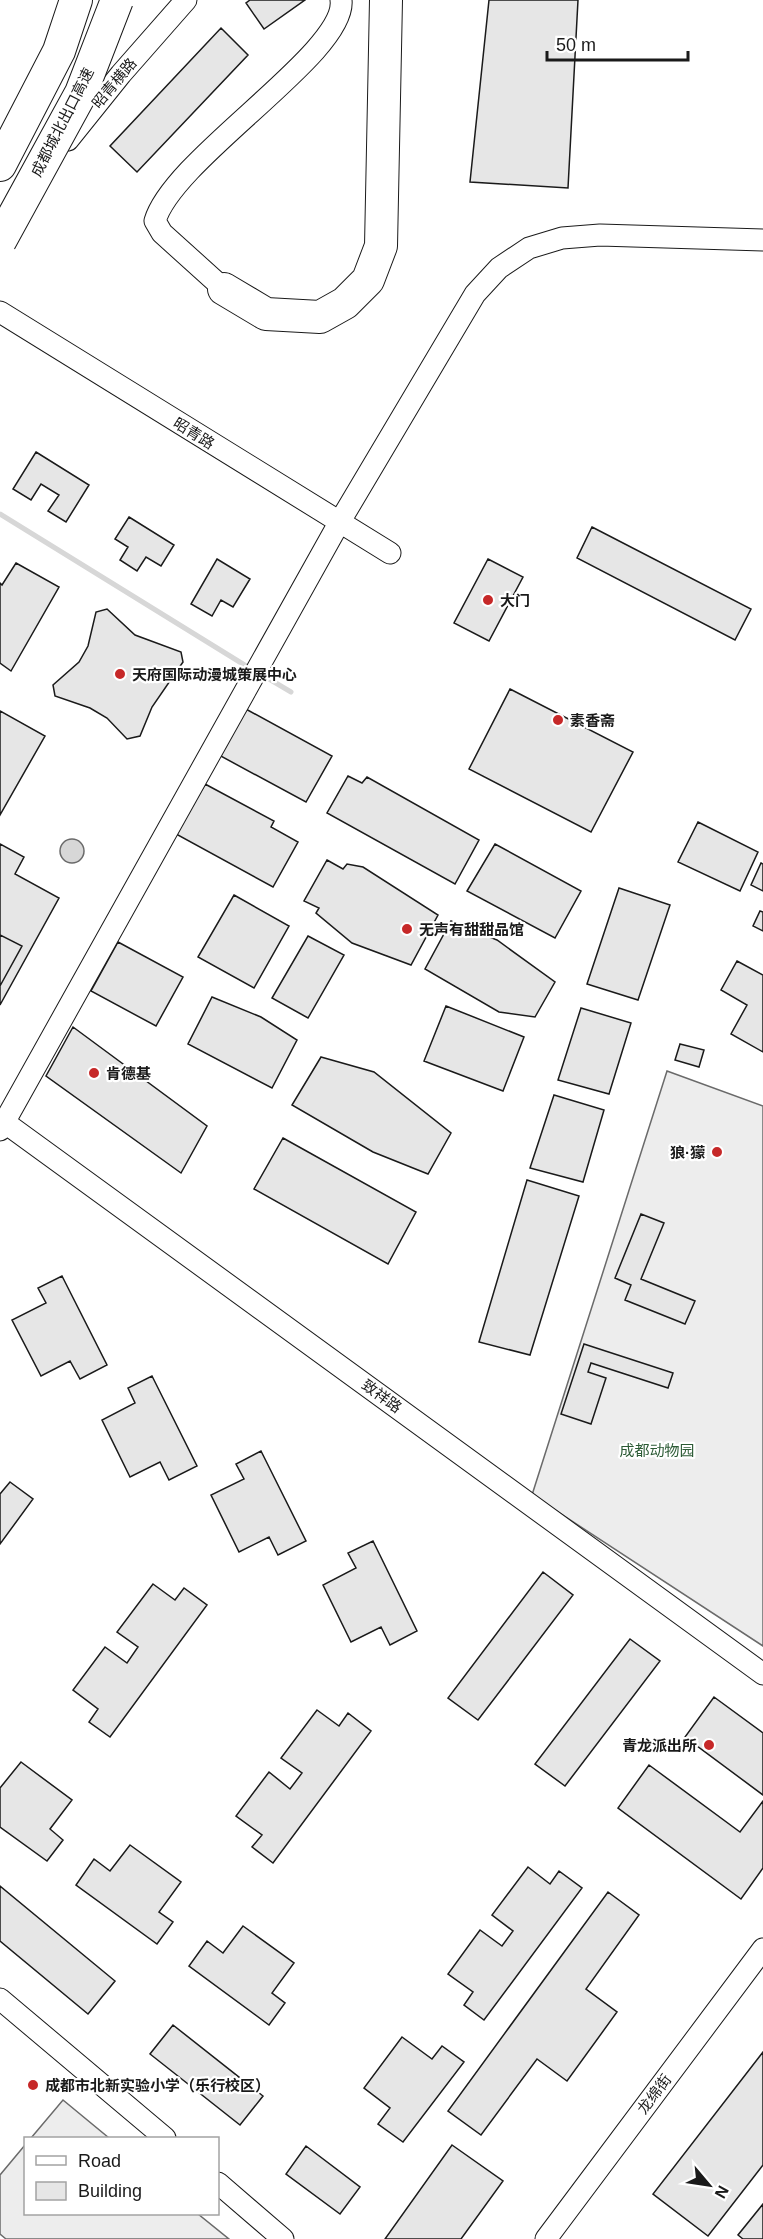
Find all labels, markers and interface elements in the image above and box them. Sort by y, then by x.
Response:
scale bar [547,24,688,62]
text: 50 m [556,35,596,55]
street label: 昭青横路 [88,55,140,111]
street label: 成都城北出口高速 [27,65,97,179]
street label: 昭青路 [170,414,218,452]
place label: 大门 [500,592,530,609]
marker: 大门 [481,593,495,607]
place label: 天府国际动漫城策展中心 [132,666,297,683]
marker: 天府国际动漫城策展中心 [113,667,127,681]
place label: 素香斋 [570,712,615,729]
marker: 素香斋 [551,713,565,727]
place label: 无声有甜甜品馆 [419,921,524,938]
marker: 无声有甜甜品馆 [400,922,414,936]
place label: 肯德基 [106,1065,151,1082]
marker: 肯德基 [87,1066,101,1080]
place label: 狼·獴 [670,1144,705,1161]
marker: 狼·獴 [710,1145,724,1159]
street label: 致祥路 [359,1376,405,1416]
park label: 成都动物园 [619,1442,695,1459]
place label: 青龙派出所 [622,1737,697,1754]
marker: 青龙派出所 [702,1738,716,1752]
street label: 龙绵街 [634,2071,674,2117]
place label: 成都市北新实验小学（乐行校区） [45,2077,270,2094]
marker: 成都市北新实验小学（乐行校区） [26,2078,40,2092]
legend [24,2137,219,2215]
text: Road [78,2151,121,2171]
north arrow [679,2155,739,2215]
text: Building [78,2181,142,2201]
text: N [711,2183,732,2201]

